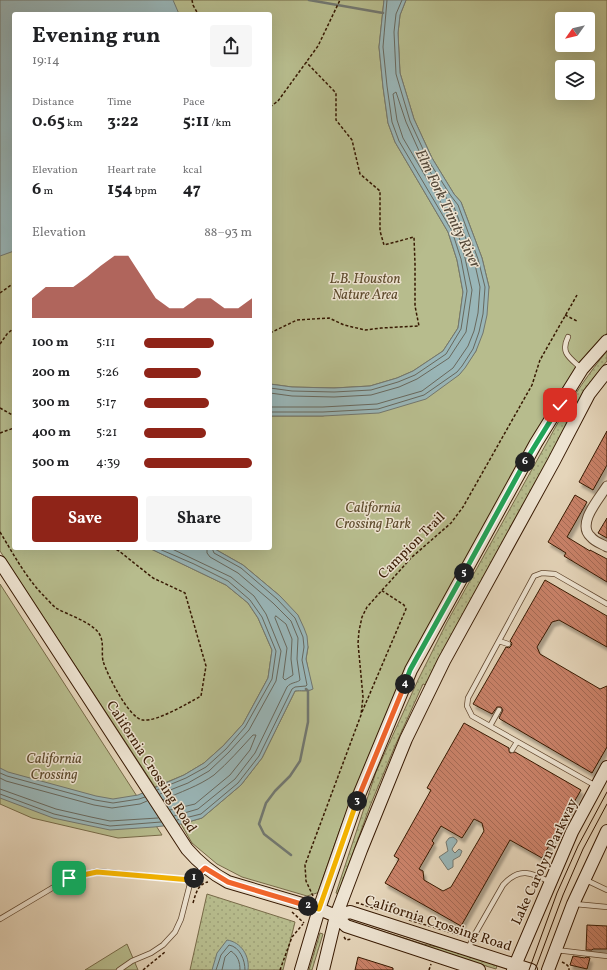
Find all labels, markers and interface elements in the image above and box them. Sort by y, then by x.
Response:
north arrow [555,12,595,52]
map controls [555,12,595,100]
text: Evening run [32,21,161,52]
button: share [210,25,252,67]
text: 19:14 [32,52,60,70]
button: layers [555,60,595,100]
text: Distance [32,95,74,110]
text: Time [107,95,131,110]
text: Pace [183,95,205,110]
text: 0.65 [32,110,65,133]
text: 3:22 [107,110,139,133]
text: 5:11 [183,110,209,133]
text: km [65,116,83,131]
text: /km [209,116,231,131]
water label: Elm Fork Trinity River [409,146,485,273]
text: Elevation [32,163,78,178]
text: Heart rate [107,163,156,178]
text: kcal [183,163,202,178]
text: 6 [32,178,41,201]
text: 154 [107,178,133,201]
text: 47 [183,178,201,201]
text: m [41,184,53,199]
text: bpm [133,184,157,199]
text: Elevation [32,224,86,242]
text: 88–93 m [204,224,252,242]
park label: L.B. Houston Nature Area [330,270,400,305]
text: 100 m [32,334,69,352]
text: 5:11 [96,334,115,352]
text: 200 m [32,364,70,382]
text: 5:26 [96,364,119,382]
pin [543,388,577,422]
text: 300 m [32,394,70,412]
text: 5:17 [96,394,117,412]
icon: check [549,394,571,416]
text: 400 m [32,424,71,442]
text: 5:21 [96,424,117,442]
pin: 6 [515,452,535,472]
text: 500 m [32,454,69,472]
text: 4:39 [96,454,120,472]
text: 6 [522,454,528,469]
button: Save [32,496,138,542]
button: Share [146,496,252,542]
park label: California Crossing Park [335,499,411,534]
street label: Campion Trail [374,508,450,584]
pin: 5 [454,563,474,583]
text: 5 [461,565,467,580]
pin: 4 [395,674,415,694]
text: 4 [402,676,408,691]
street label: California Crossing Road [101,697,201,837]
park label: California Crossing [26,750,82,785]
pin: 3 [347,791,367,811]
text: 3 [354,793,360,808]
street label: Lake Carolyn Parkway [507,795,583,928]
pin [52,861,86,895]
icon: arrive [58,867,80,889]
pin: 1 [184,868,204,888]
text: 1 [192,870,196,885]
street label: California Crossing Road [362,891,514,957]
pin: 2 [298,896,318,916]
text: 2 [305,898,311,913]

